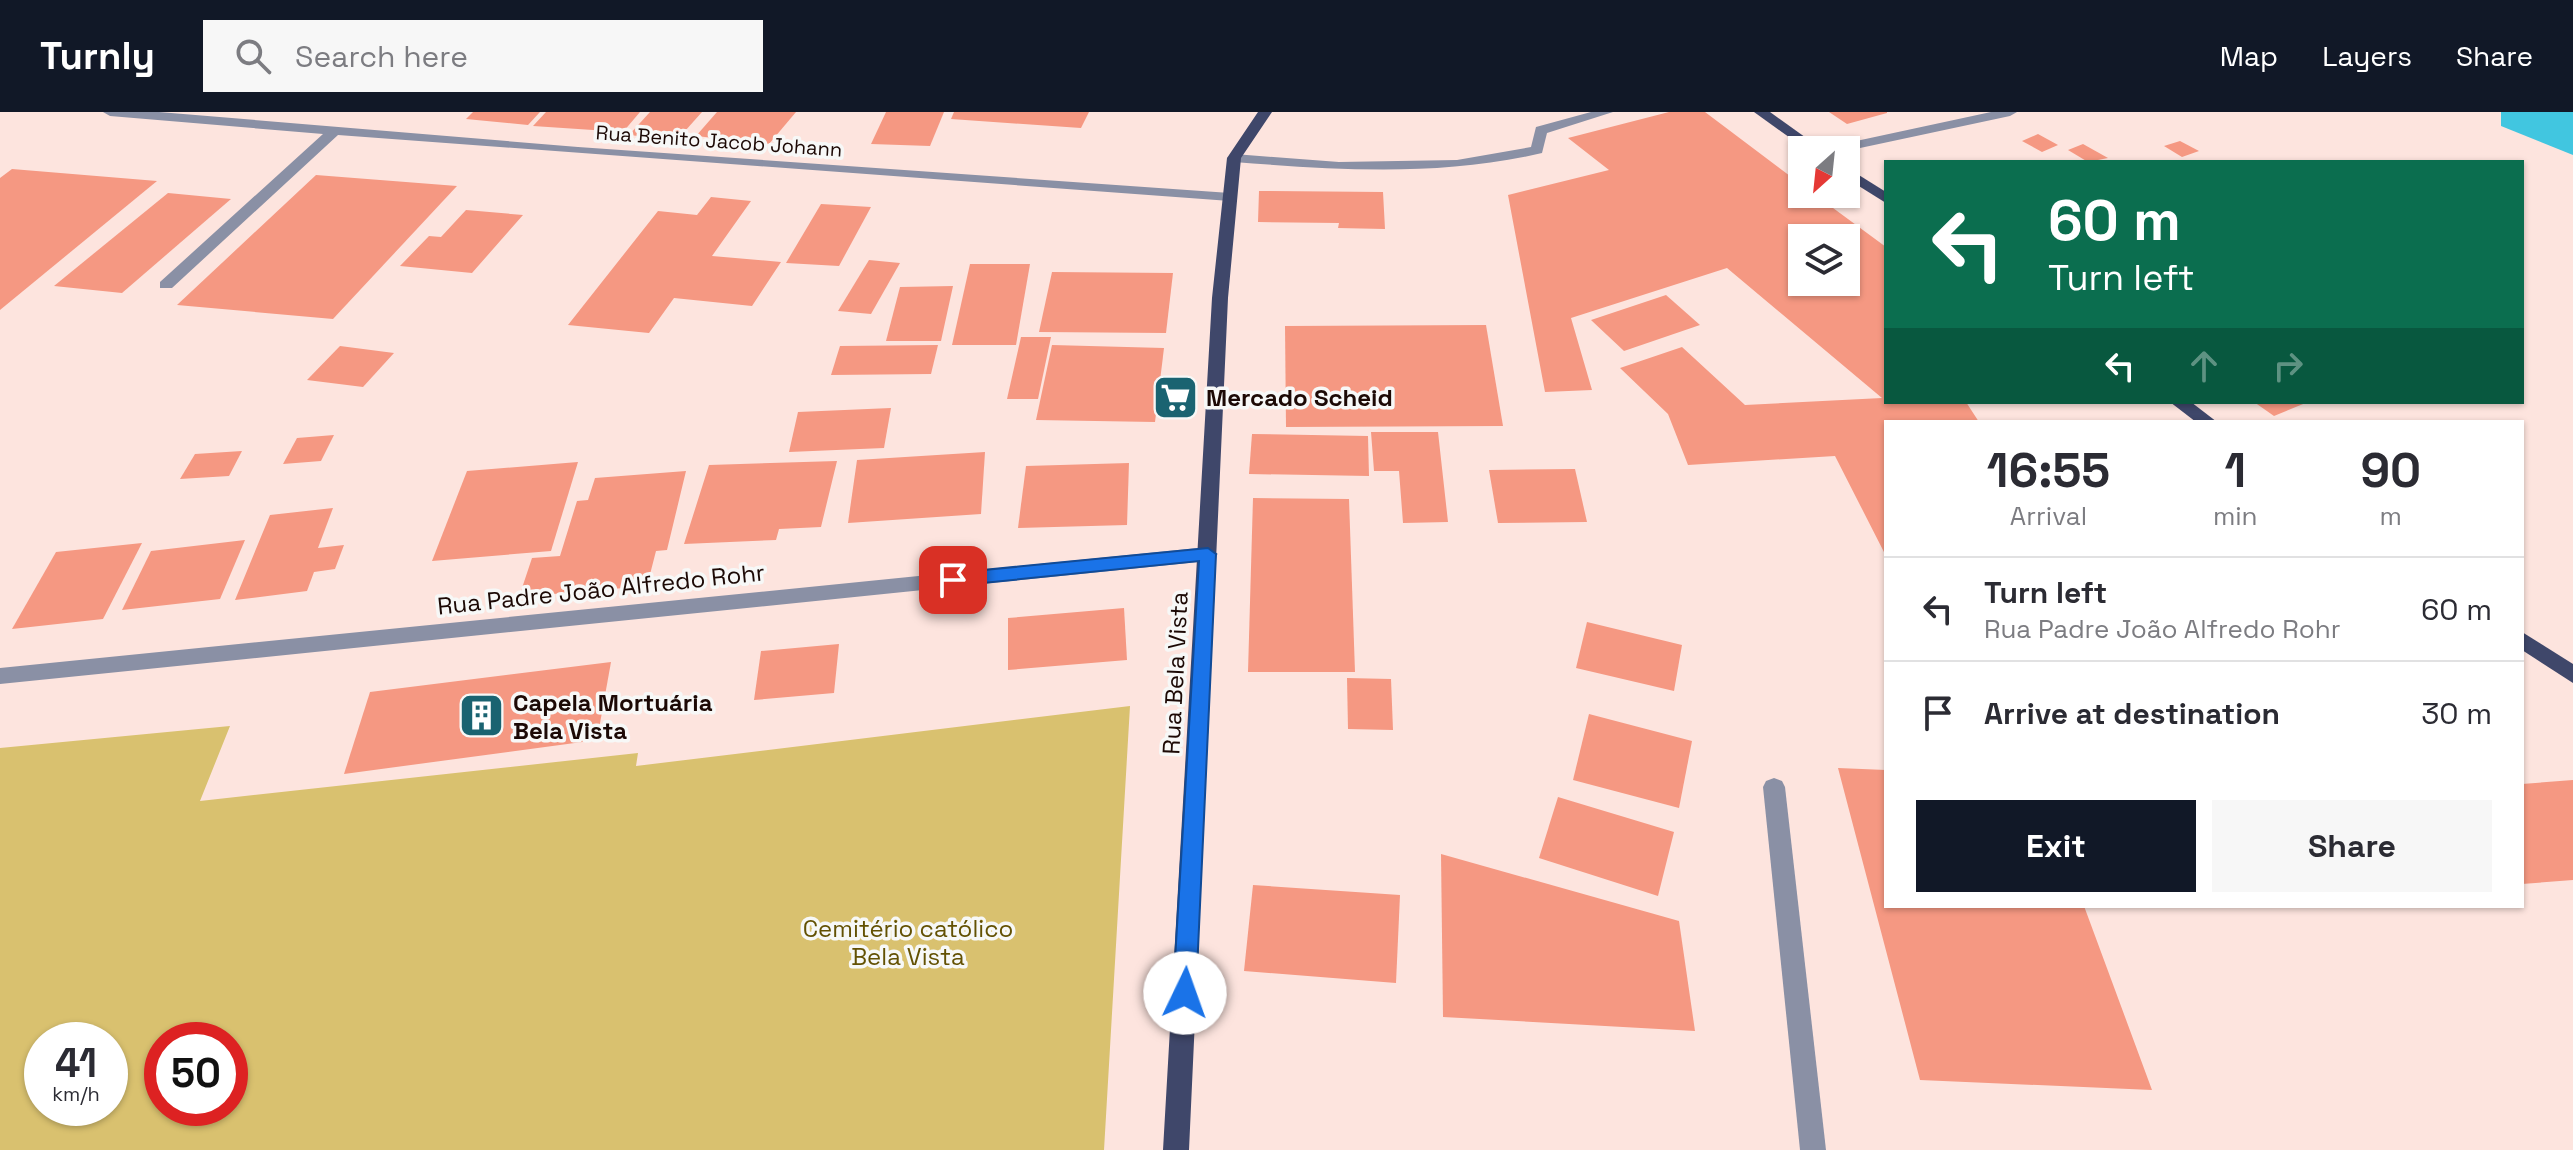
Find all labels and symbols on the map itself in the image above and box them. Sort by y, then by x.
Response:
street label: Rua Benito Jacob Johann [595,119,843,163]
north arrow [1788,136,1860,208]
supermarket icon: Mercado Scheid [1151,373,1199,421]
place label: Mercado Scheid [1206,382,1393,413]
pin [919,546,987,614]
street label: Rua Padre João Alfredo Rohr [436,556,766,622]
street label: Rua Bela Vista [1155,590,1195,755]
place label: Capela Mortuária Bela Vista [513,687,713,746]
building icon: Capela Mortuária Bela Vista [458,692,506,740]
park label: Cemitério católico Bela Vista [803,913,1013,972]
position arrow [1143,951,1227,1035]
speed limit sign: 50 [144,1022,248,1126]

